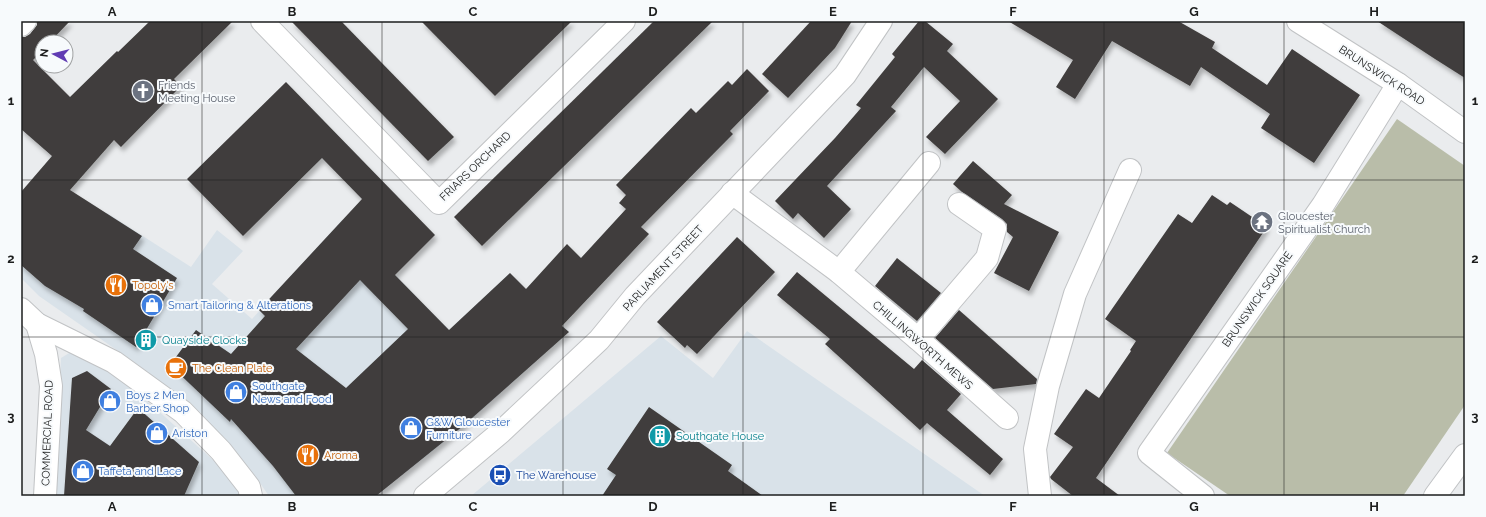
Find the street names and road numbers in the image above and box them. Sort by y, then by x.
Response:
street label: BRUNSWICK ROAD [1336,43,1427,108]
street label: FRIARS ORCHARD [437,129,514,204]
street label: PARLIAMENT STREET [620,223,707,314]
street label: BRUNSWICK SQUARE [1220,249,1295,350]
street label: CHILLINGWORTH MEWS [870,298,976,393]
street label: COMMERCIAL ROAD [39,380,56,486]

